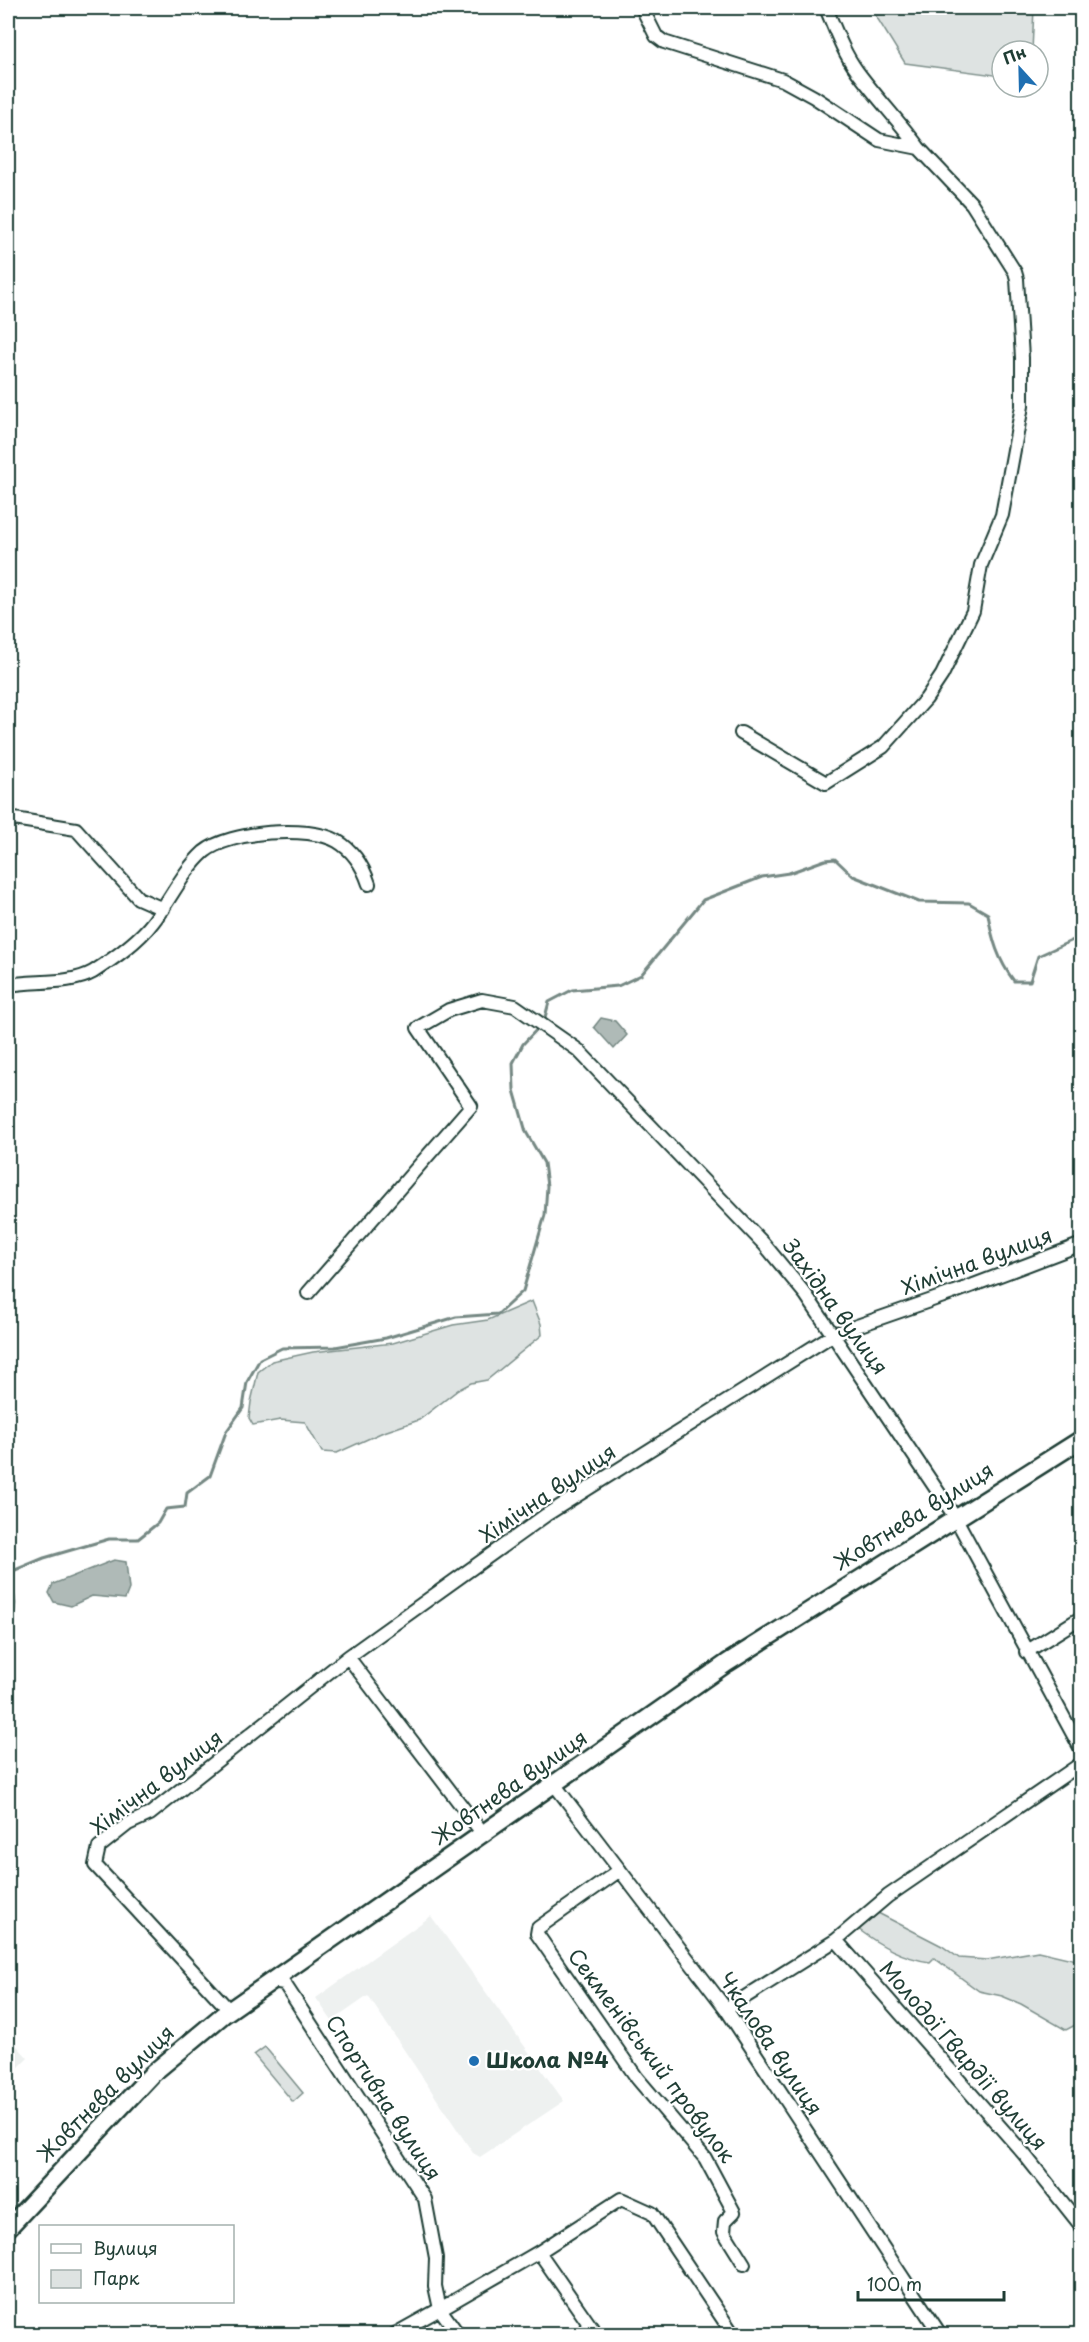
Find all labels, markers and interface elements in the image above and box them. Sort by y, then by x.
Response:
north arrow [990,39,1050,99]
text: Пн [999,39,1029,70]
street label: Хімічна вулиця [896,1218,1056,1302]
street label: Західна вулиця [776,1231,897,1381]
street label: Хімічна вулиця [472,1435,622,1550]
street label: Жовтнева вулиця [827,1453,999,1577]
street label: Хімічна вулиця [83,1721,229,1842]
street label: Жовтнева вулиця [425,1721,593,1852]
street label: Секменівський провулок [561,1941,744,2169]
street label: Молодої Гвардії вулиця [873,1953,1056,2157]
street label: Чкалова вулиця [712,1965,832,2121]
street label: Спортивна вулиця [319,2008,450,2186]
street label: Жовтнева вулиця [28,2016,181,2169]
place label: Школа №4 [486,2043,608,2075]
marker: Школа №4 [467,2054,481,2068]
legend [39,2225,234,2303]
text: Вулиця [93,2234,158,2261]
text: Парк [93,2264,140,2291]
scale bar [858,2264,1004,2302]
text: 100 m [867,2270,922,2297]

